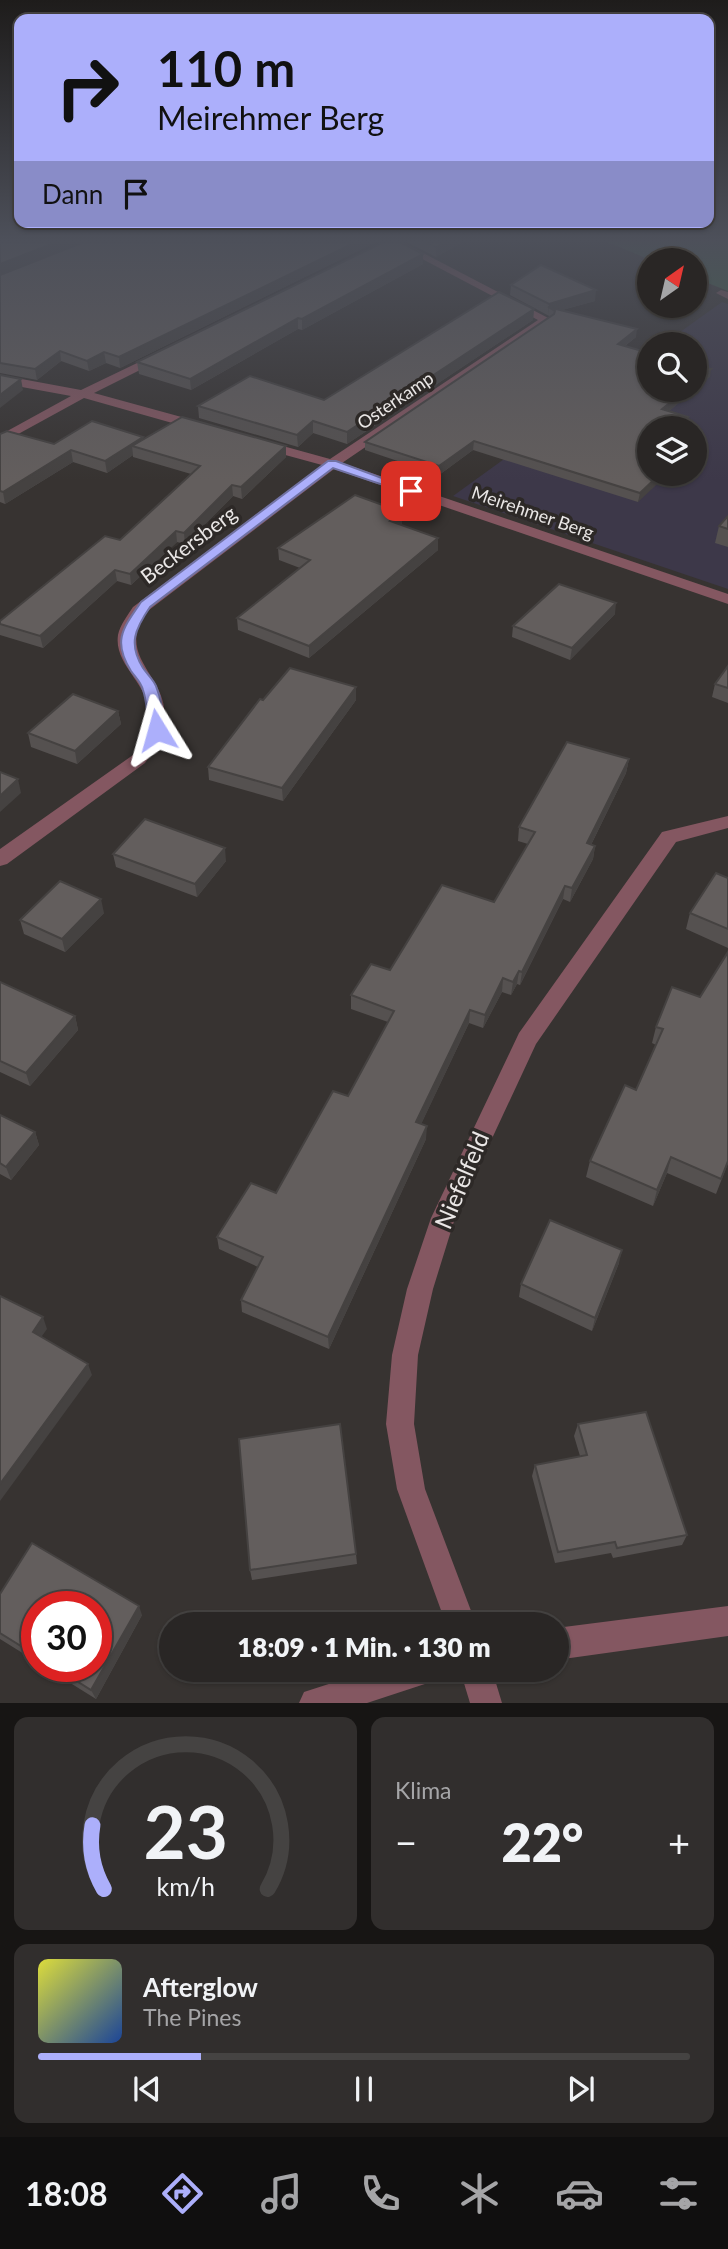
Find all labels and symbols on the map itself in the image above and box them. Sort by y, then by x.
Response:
north arrow [637,248,707,318]
street label: Osterkamp [353,366,437,434]
pin [381,461,441,521]
street label: Meirehmer Berg [469,481,597,543]
street label: Beckersberg [135,500,241,588]
position arrow [120,693,194,767]
street label: Niefelfeld [428,1127,494,1233]
speed limit sign: 30 [21,1591,112,1682]

